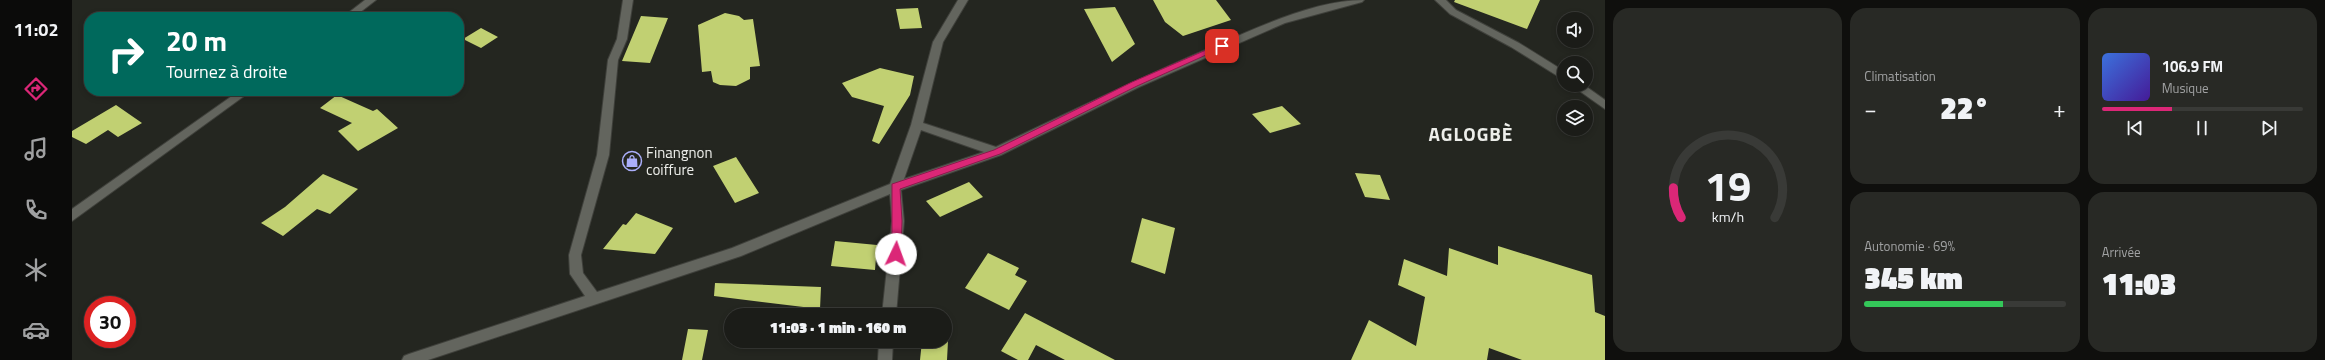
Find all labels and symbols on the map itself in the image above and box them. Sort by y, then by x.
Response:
pin [1205,29,1239,63]
district label: AGLOGBÈ [1429,119,1513,148]
place label: Finangnon coiffure [646,141,713,181]
shop icon: Finangnon coiffure [621,150,643,172]
position arrow [875,233,917,275]
speed limit sign: 30 [84,296,136,348]

